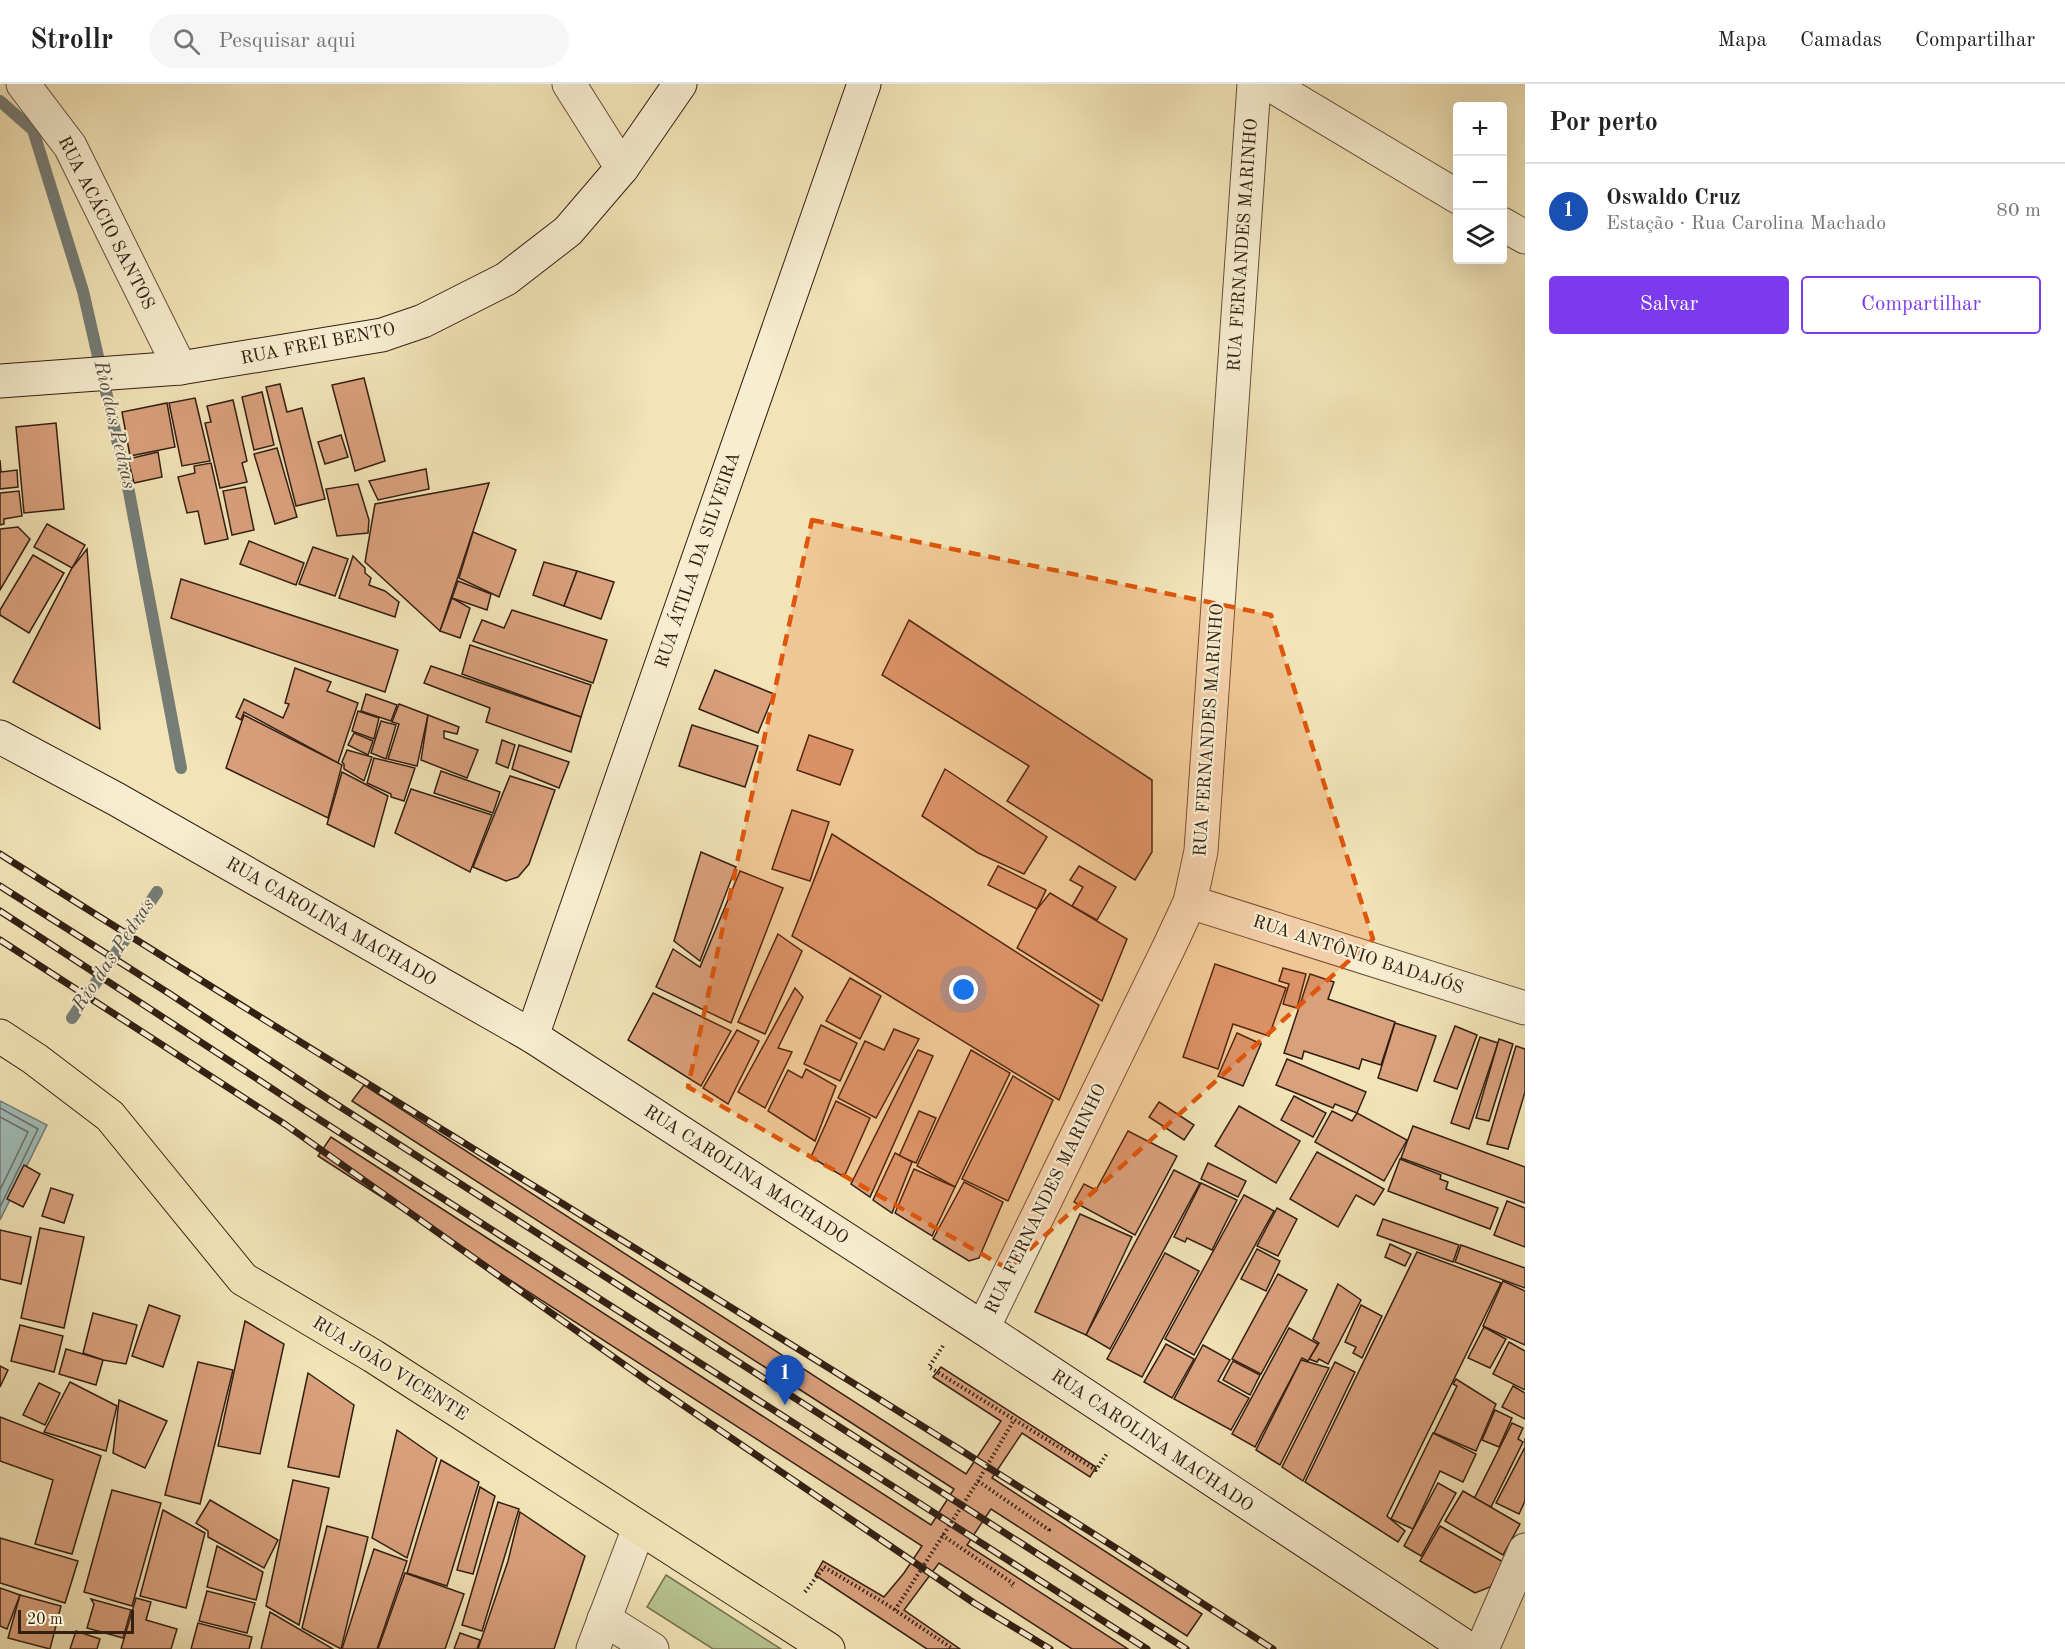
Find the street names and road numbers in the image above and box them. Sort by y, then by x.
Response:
street label: RUA FERNANDES MARINHO [1225,118,1261,372]
street label: RUA ACÁCIO SANTOS [54,132,161,313]
street label: RUA FREI BENTO [239,320,397,368]
street label: RUA ÁTILA DA SILVEIRA [649,448,744,670]
street label: RUA FERNANDES MARINHO [1191,603,1227,857]
street label: RUA CAROLINA MACHADO [223,854,439,990]
street label: RUA ANTÔNIO BADAJÓS [1250,908,1467,998]
street label: RUA FERNANDES MARINHO [982,1081,1110,1317]
street label: RUA CAROLINA MACHADO [641,1102,851,1248]
street label: RUA JOÃO VICENTE [309,1310,473,1424]
street label: RUA CAROLINA MACHADO [1048,1367,1256,1515]

